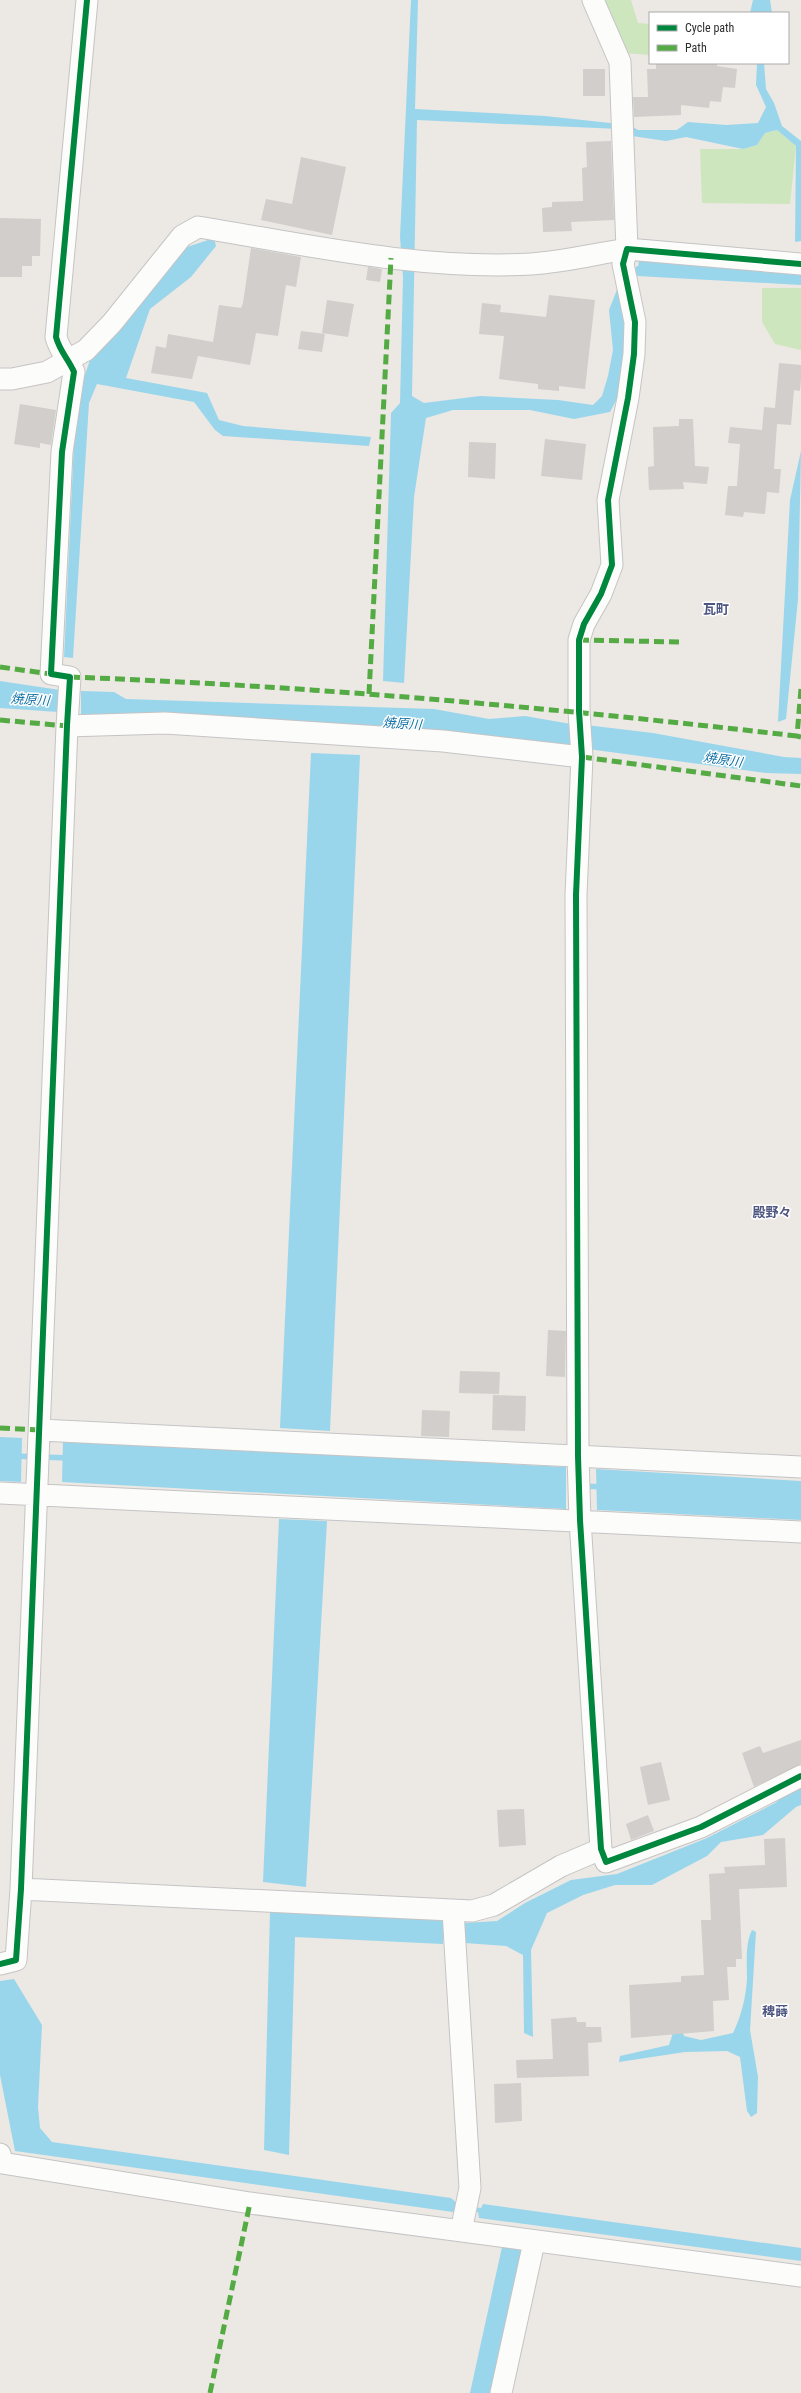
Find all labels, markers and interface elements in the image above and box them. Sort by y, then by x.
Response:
legend [649,12,789,64]
text: Cycle path [685,21,735,35]
text: Path [685,41,707,55]
district label: 瓦町 [703,602,729,617]
water label: 焼原川 [10,691,52,708]
water label: 焼原川 [382,715,424,732]
water label: 焼原川 [702,749,745,770]
district label: 殿野々 [752,1205,792,1220]
district label: 稗蒔 [762,2004,788,2019]

